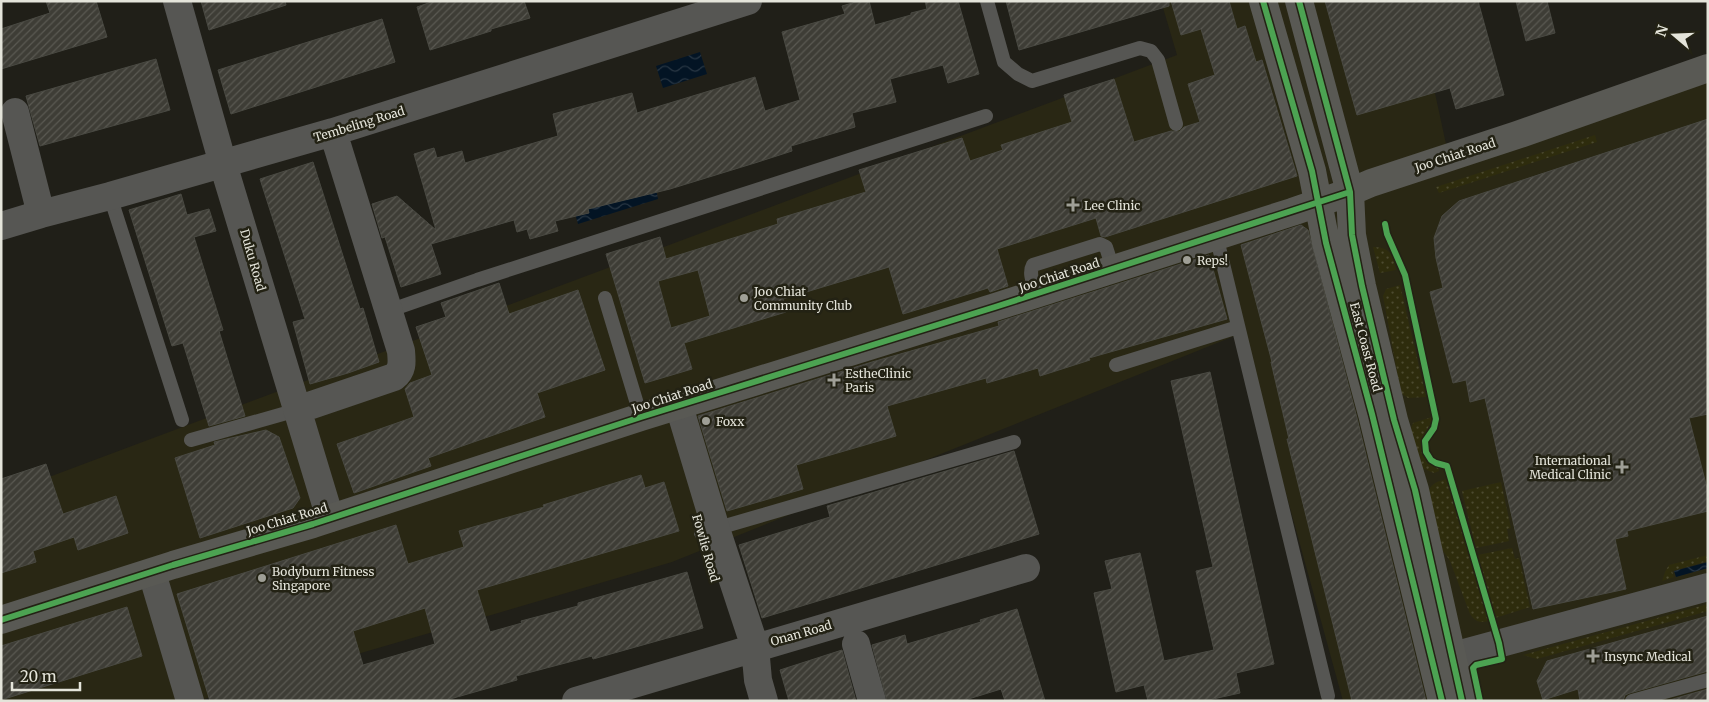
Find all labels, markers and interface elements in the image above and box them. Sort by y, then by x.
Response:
north arrow [1649,10,1699,60]
text: N [1651,23,1672,39]
street label: Tembeling Road [312,103,406,145]
street label: Joo Chiat Road [1412,135,1497,175]
marker: Lee Clinic [1066,198,1080,212]
place label: Lee Clinic [1084,198,1140,213]
street label: Duku Road [237,227,269,293]
place label: Reps! [1197,253,1228,268]
marker: Reps! [1181,254,1193,266]
street label: Joo Chiat Road [1016,255,1101,295]
place label: Joo Chiat Community Club [753,284,852,313]
marker: Joo Chiat Community Club [738,292,750,304]
street label: East Coast Road [1347,301,1385,393]
place label: EstheClinic Paris [845,366,911,395]
marker: EstheClinic Paris [827,373,841,387]
street label: Joo Chiat Road [629,376,714,416]
place label: Foxx [716,414,745,429]
marker: Foxx [700,415,712,427]
place label: International Medical Clinic [1529,453,1611,482]
marker: International Medical Clinic [1615,460,1629,474]
street label: Joo Chiat Road [244,500,329,539]
street label: Fowlie Road [689,512,723,584]
place label: Bodyburn Fitness Singapore [272,564,374,593]
marker: Bodyburn Fitness Singapore [256,572,268,584]
street label: Onan Road [769,617,833,649]
marker: Insync Medical [1586,649,1600,663]
place label: Insync Medical [1604,649,1692,664]
scale bar [12,660,80,692]
text: 20 m [20,667,57,686]

